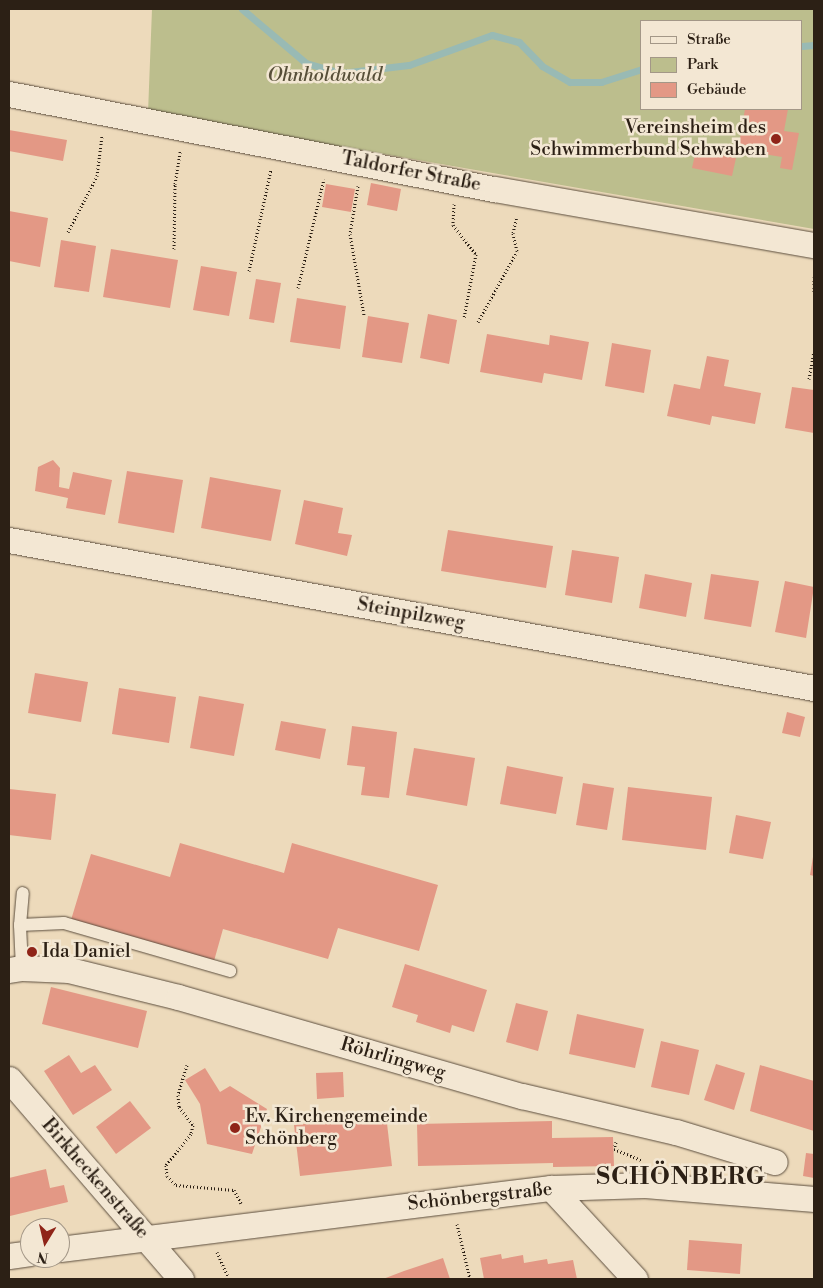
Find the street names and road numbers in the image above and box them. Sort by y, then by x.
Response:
street label: Taldorfer Straße [339,147,483,197]
street label: Steinpilzweg [355,593,467,635]
street label: Röhrlingweg [338,1033,448,1085]
street label: Birkheckenstraße [37,1114,153,1244]
street label: Schönbergstraße [407,1178,553,1216]

